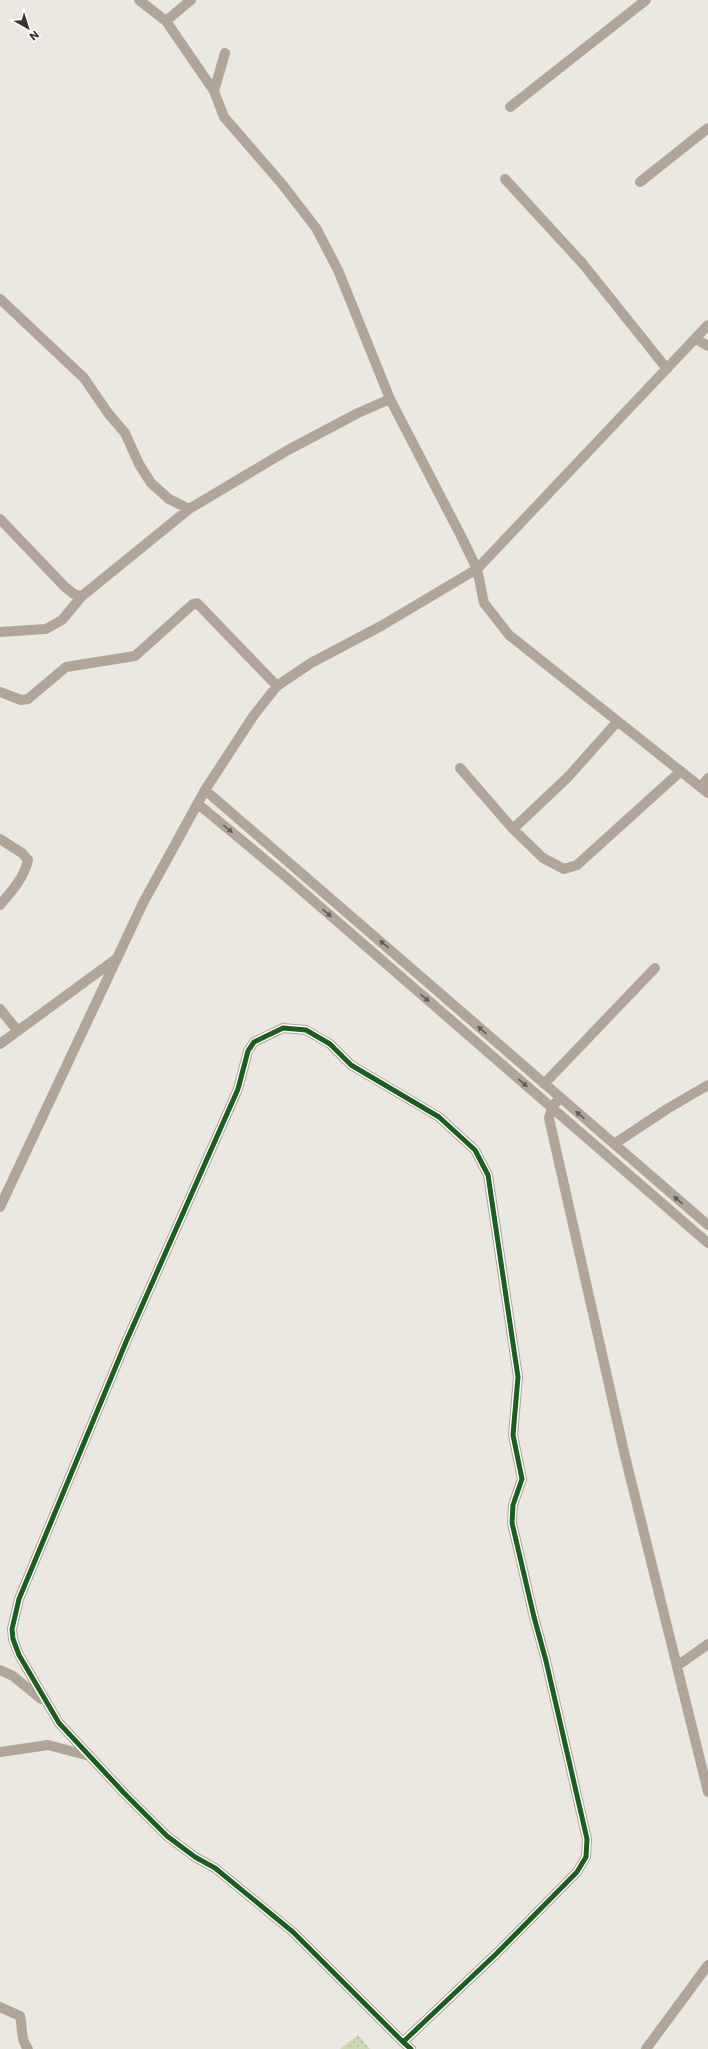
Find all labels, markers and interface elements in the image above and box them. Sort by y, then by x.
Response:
north arrow [8,8,48,48]
text: N [26,27,43,45]
one-way arrow [222,825,233,834]
one-way arrow [322,908,332,917]
one-way arrow [378,940,389,949]
one-way arrow [420,994,431,1003]
one-way arrow [477,1025,487,1034]
one-way arrow [518,1079,529,1088]
one-way arrow [575,1110,585,1120]
one-way arrow [673,1195,684,1204]

